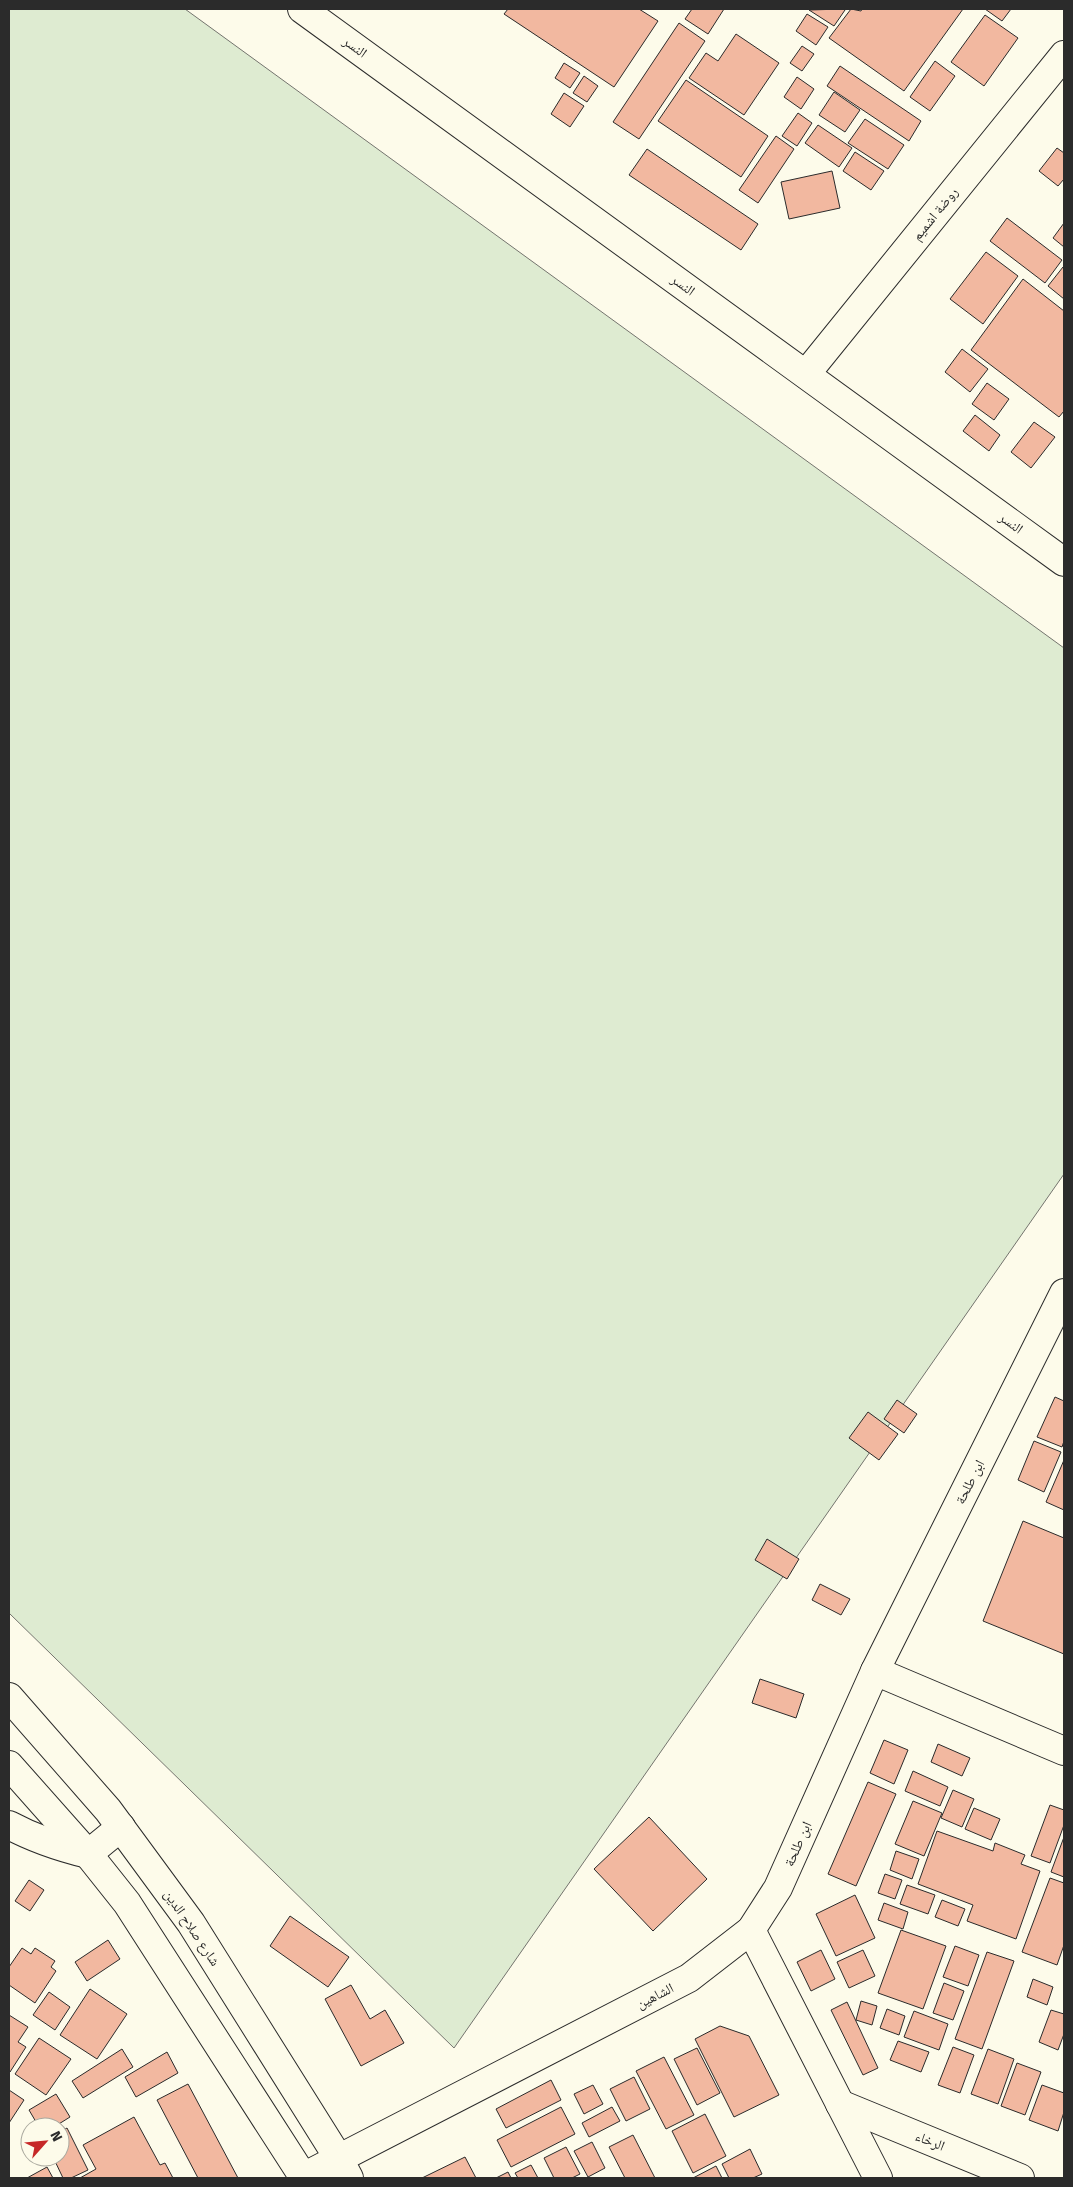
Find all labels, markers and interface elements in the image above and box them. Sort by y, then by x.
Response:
street label: النسر [339,32,370,61]
street label: روضة اشميم [908,184,962,245]
street label: النسر [667,270,698,299]
street label: النسر [995,508,1026,537]
street label: ابن طلحة [952,1457,988,1507]
street label: ابن طلحة [781,1819,815,1869]
street label: شارع صلاح الدين [159,1887,224,1970]
street label: الشاهين [634,1979,676,2013]
north arrow [20,2117,70,2167]
street label: الرخاء [913,2127,947,2155]
text: N [46,2128,66,2144]

